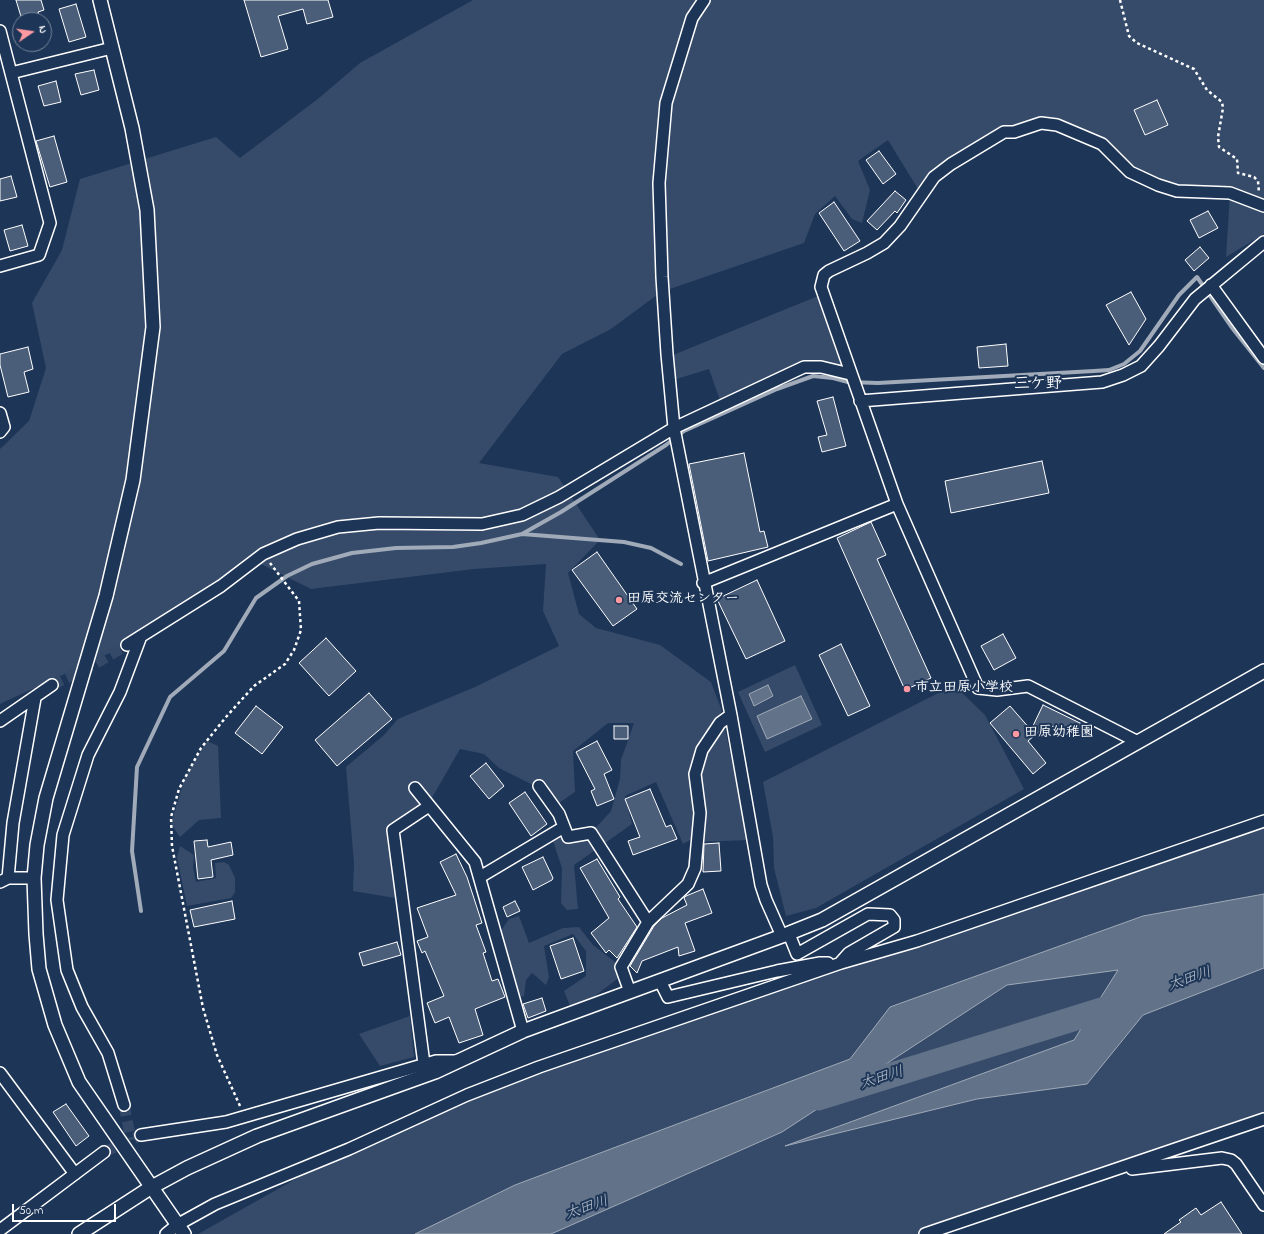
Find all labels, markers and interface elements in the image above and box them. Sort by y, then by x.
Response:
north arrow [12,12,52,52]
text: N [34,24,51,35]
district label: 三ケ野 [1014,375,1062,395]
place label: 田原交流センター [627,592,739,608]
marker: 田原交流センター [614,595,624,605]
place label: 市立田原小学校 [915,681,1013,697]
marker: 市立田原小学校 [902,684,912,694]
place label: 田原幼稚園 [1024,726,1094,742]
marker: 田原幼稚園 [1011,729,1021,739]
water label: 太田川 [1166,964,1214,996]
water label: 太田川 [858,1064,906,1094]
water label: 太田川 [563,1193,611,1225]
scale bar [14,1196,118,1222]
text: 50 m [19,1202,43,1220]

